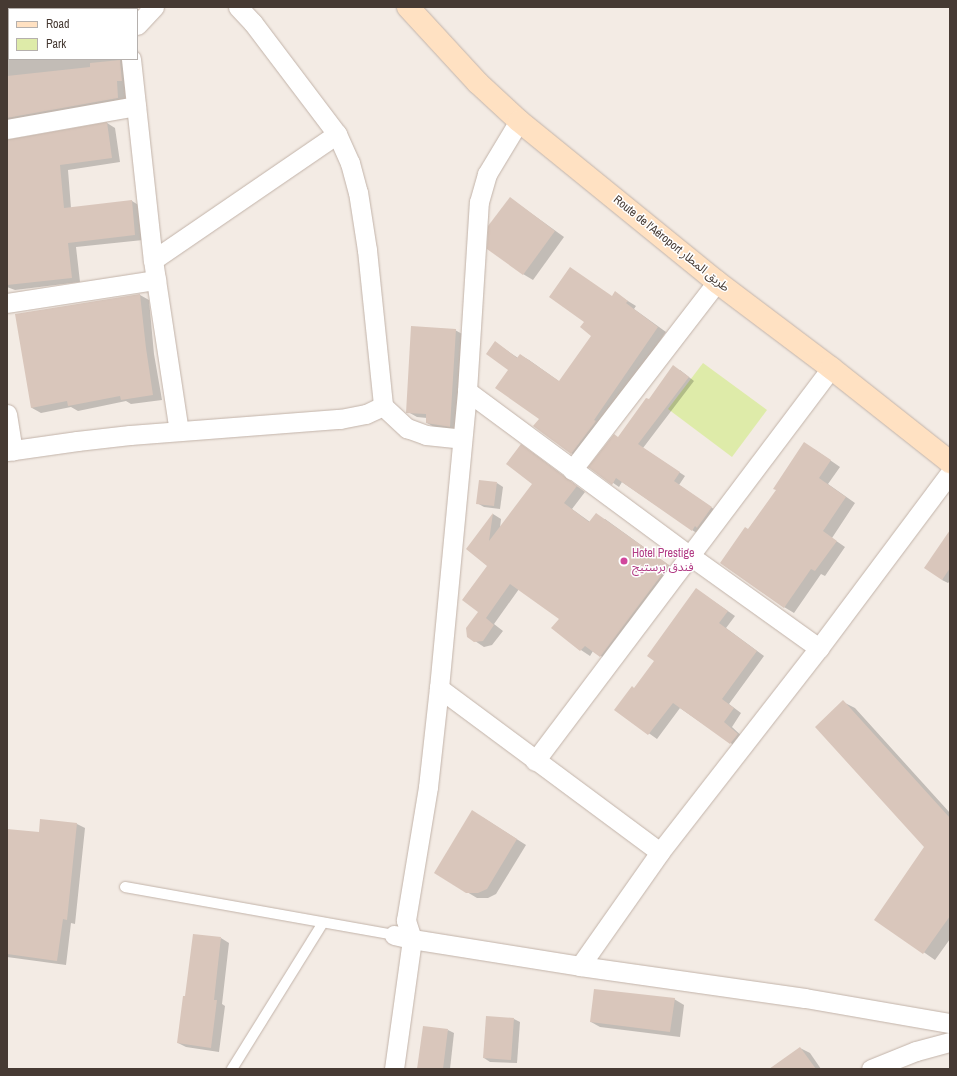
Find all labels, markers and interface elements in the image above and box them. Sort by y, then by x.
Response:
legend [8,8,138,60]
text: Road [46,16,70,32]
text: Park [46,36,66,52]
street label: Route de l'Aéroport طريق المطار [610,193,732,295]
place label: Hotel Prestige فندق برستيج [632,547,694,575]
marker: Hotel Prestige فندق برستيج [619,556,629,566]

